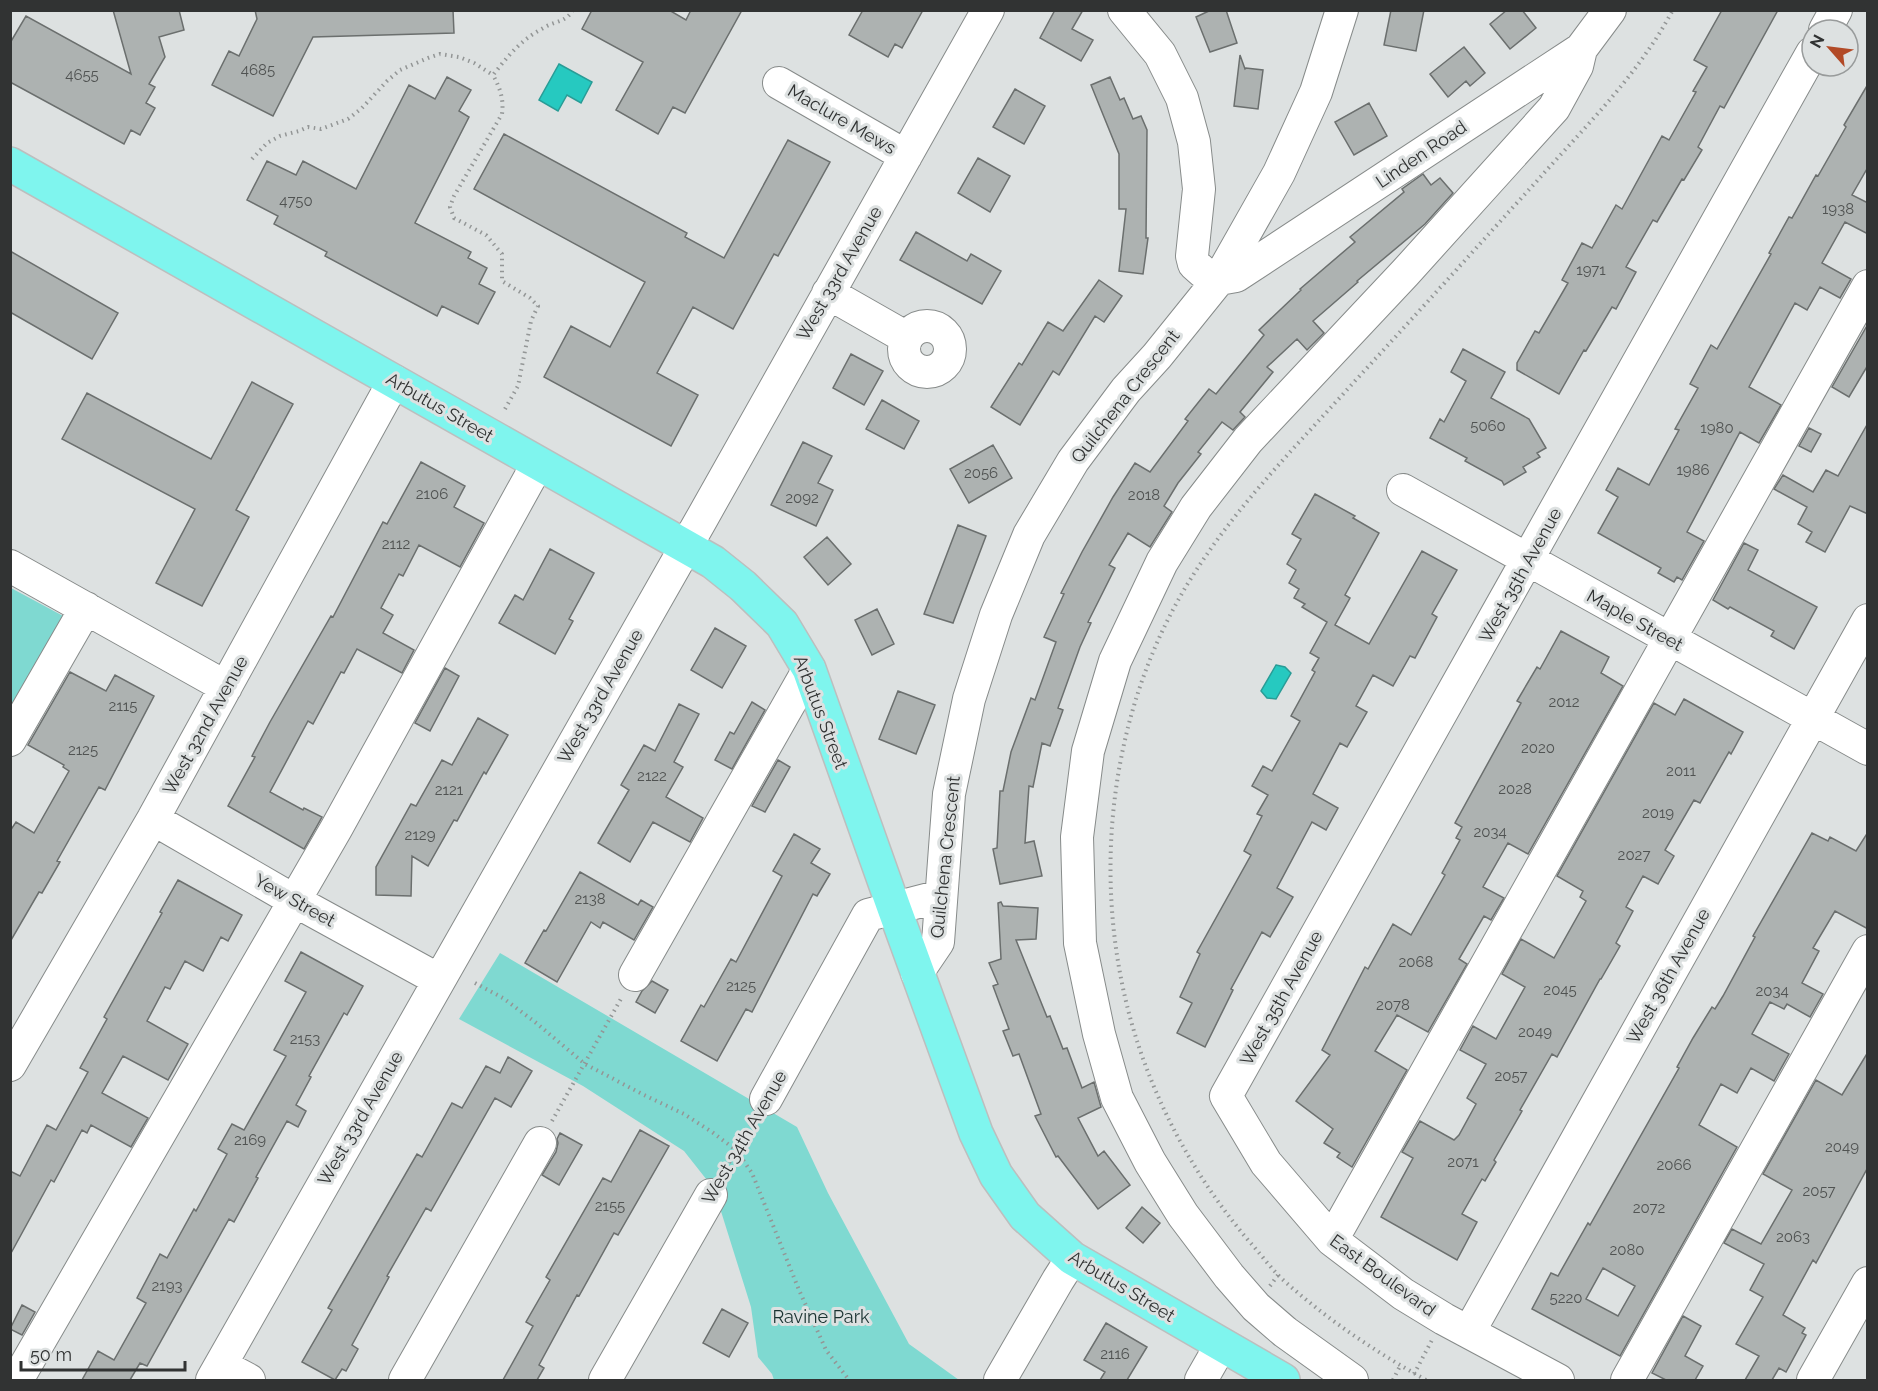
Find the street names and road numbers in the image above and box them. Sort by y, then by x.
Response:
street label: Maclure Mews [784,80,900,159]
street label: Linden Road [1372,116,1470,192]
street label: West 33rd Avenue [792,202,886,344]
street label: Quilchena Crescent [1066,325,1184,467]
street label: Arbutus Street [383,368,497,446]
street label: West 35th Avenue [1474,504,1566,646]
street label: Maple Street [1583,585,1687,655]
street label: West 33rd Avenue [553,625,647,767]
street label: West 32nd Avenue [158,652,252,798]
street label: Arbutus Street [790,652,852,772]
street label: Quilchena Crescent [926,775,964,939]
street label: Yew Street [251,869,339,931]
street label: West 36th Avenue [1622,904,1714,1047]
street label: West 35th Avenue [1235,927,1327,1069]
street label: West 33rd Avenue [313,1047,407,1189]
street label: West 34th Avenue [697,1066,791,1207]
street label: East Boulevard [1326,1230,1440,1320]
street label: Arbutus Street [1065,1246,1179,1326]

